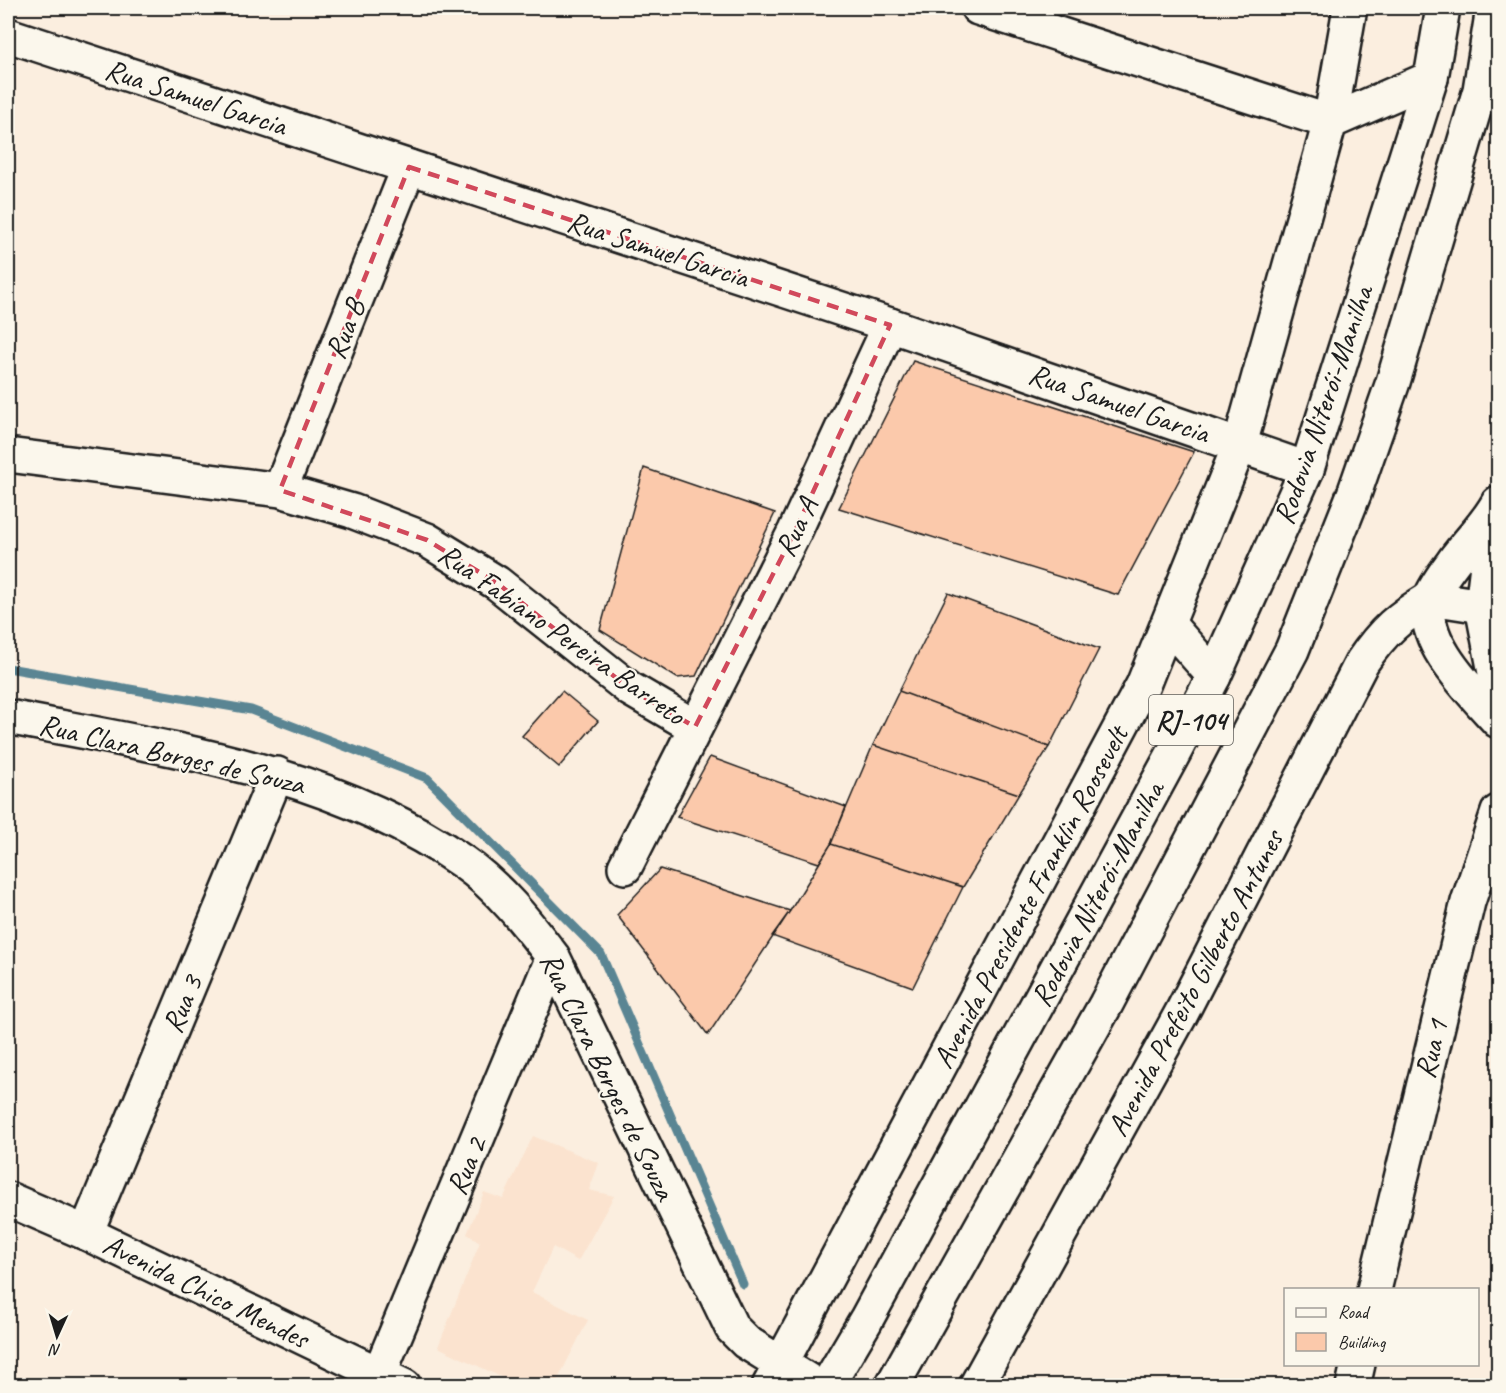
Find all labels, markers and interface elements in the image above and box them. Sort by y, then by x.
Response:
street label: Rua Samuel Garcia [101,50,293,145]
street label: Rua Samuel Garcia [563,202,755,297]
street label: Rodovia Niterói-Manilha [1264,278,1382,529]
street label: Rua B [316,291,375,364]
street label: Rua Samuel Garcia [1024,354,1216,452]
street label: Rua A [766,490,827,563]
street label: Rua Fabiano Pereira Barreto [431,534,694,734]
road number: RJ-104 [1149,695,1233,745]
street label: Rua Clara Borges de Souza [36,705,310,803]
street label: Avenida Presidente Franklin Roosevelt [924,717,1138,1074]
street label: Rodovia Niterói-Manilha [1022,773,1174,1013]
street label: Avenida Prefeito Gilberto Antunes [1098,821,1293,1143]
street label: Rua Clara Borges de Souza [532,946,685,1208]
street label: Rua 3 [153,967,212,1039]
street label: Rua 1 [1405,1014,1457,1082]
street label: Rua 2 [437,1129,496,1201]
street label: Avenida Chico Mendes [97,1225,317,1358]
legend [1284,1288,1479,1366]
text: Road [1338,1301,1371,1323]
north arrow [27,1306,87,1366]
text: Building [1338,1331,1387,1353]
text: N [47,1339,62,1360]

